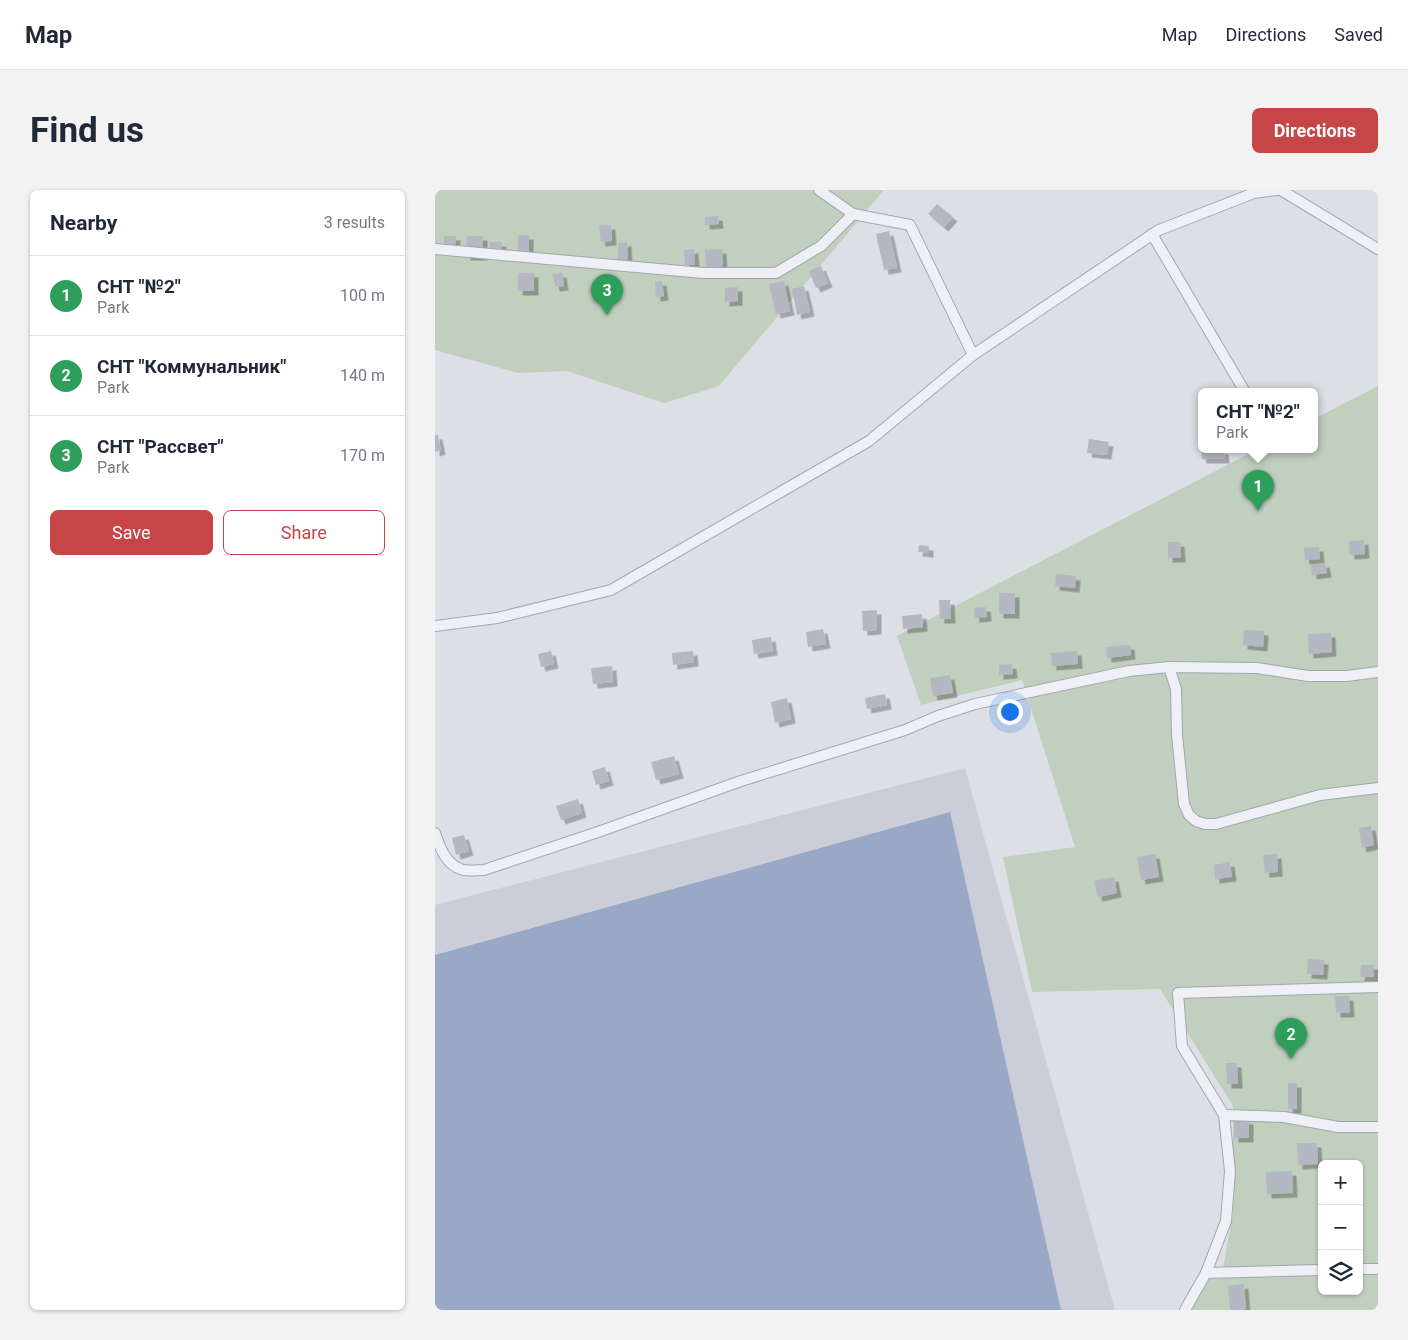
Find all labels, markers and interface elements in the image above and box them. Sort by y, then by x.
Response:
text: Map [25,21,72,49]
text: Map [1162,24,1197,45]
text: Directions [1225,24,1306,45]
text: Saved [1334,24,1383,45]
button: Directions [1252,108,1378,153]
text: Find us [30,110,144,151]
text: Nearby [50,211,117,235]
text: 3 results [324,213,385,232]
pin: 3 [591,274,623,315]
text: СНТ "№2" [97,275,181,298]
text: 1 [61,286,71,305]
text: 100 m [340,286,385,305]
text: Park [97,298,129,317]
text: СНТ "Коммунальник" [97,355,286,378]
text: 2 [61,366,71,385]
text: 140 m [340,366,385,385]
text: Park [97,378,129,397]
popup [1198,388,1318,453]
text: СНТ "№2" [1216,400,1300,423]
text: Park [1216,423,1248,442]
text: СНТ "Рассвет" [97,435,224,458]
text: 3 [61,446,71,465]
text: 170 m [340,446,385,465]
text: Park [97,458,129,477]
pin: 1 [1242,470,1274,511]
button: Save [50,510,213,555]
button: Share [223,510,385,555]
your location [997,699,1023,725]
pin: 2 [1275,1018,1307,1059]
map controls [1318,1160,1363,1295]
button: + [1318,1160,1363,1205]
button: − [1318,1205,1363,1250]
button: layers [1318,1250,1363,1295]

